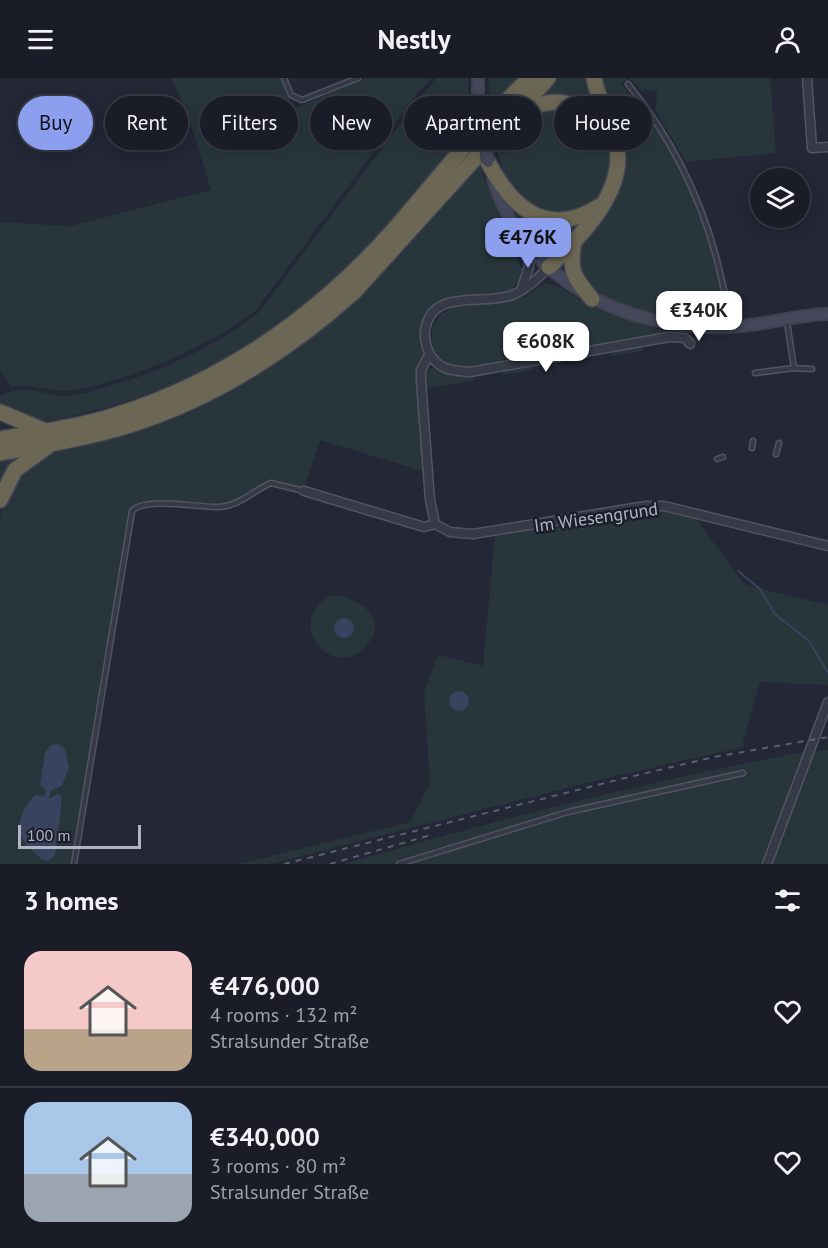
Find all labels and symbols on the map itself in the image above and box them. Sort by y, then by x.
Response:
pin: €476K [486,218,570,269]
pin: €340K [657,291,741,342]
pin: €608K [504,322,588,373]
street label: Im Wiesengrund [533,497,659,537]
scale bar [18,822,141,850]

